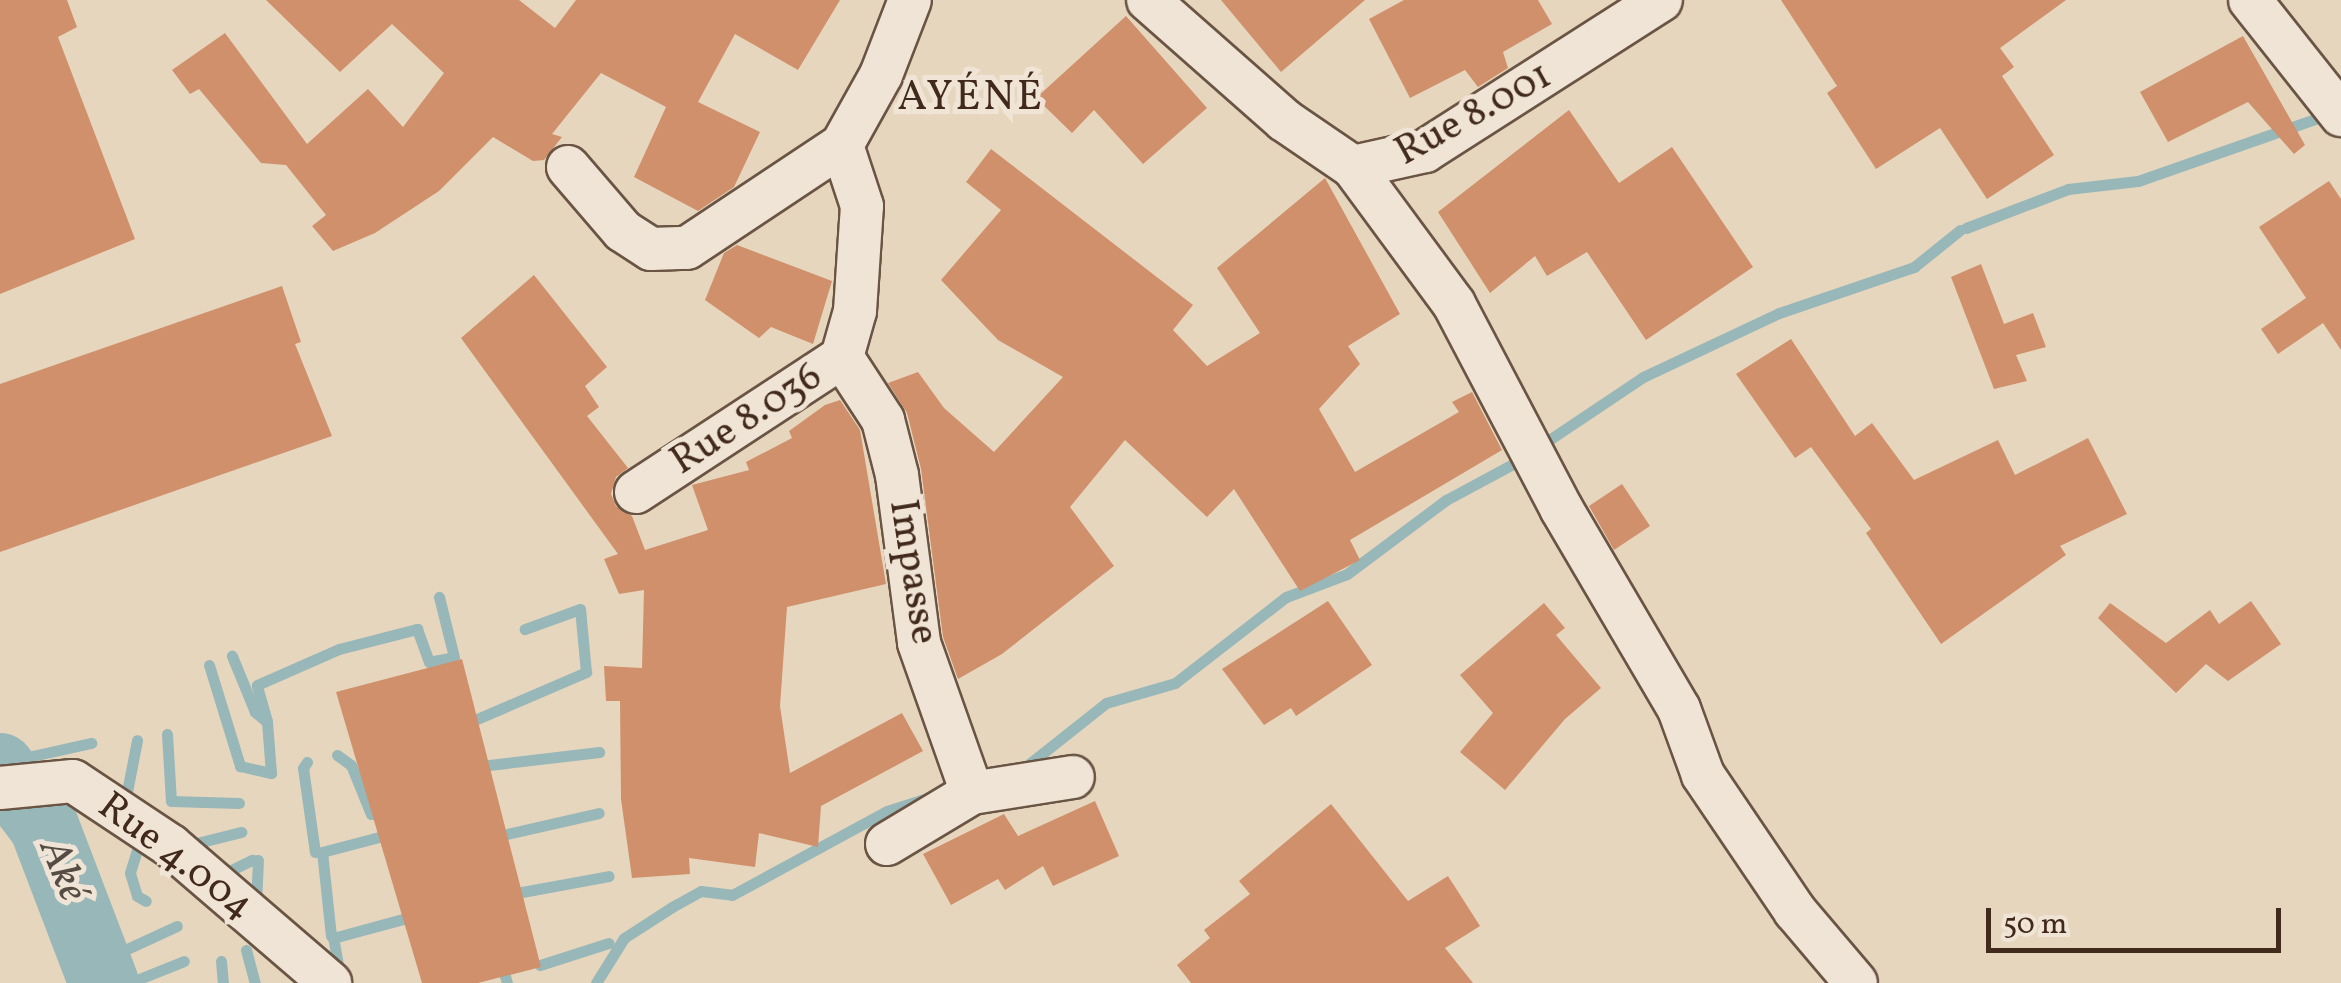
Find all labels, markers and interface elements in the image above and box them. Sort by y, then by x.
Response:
street label: Rue 8.001 [1388,53,1560,177]
district label: AYÉNÉ [898,74,1044,124]
street label: Rue 8.036 [662,353,832,487]
street label: Impasse [877,496,947,648]
street label: Rue 4.004 [88,783,262,931]
water label: Aké [26,832,96,910]
scale bar [1991,888,2286,950]
text: 50 m [2003,904,2067,946]

